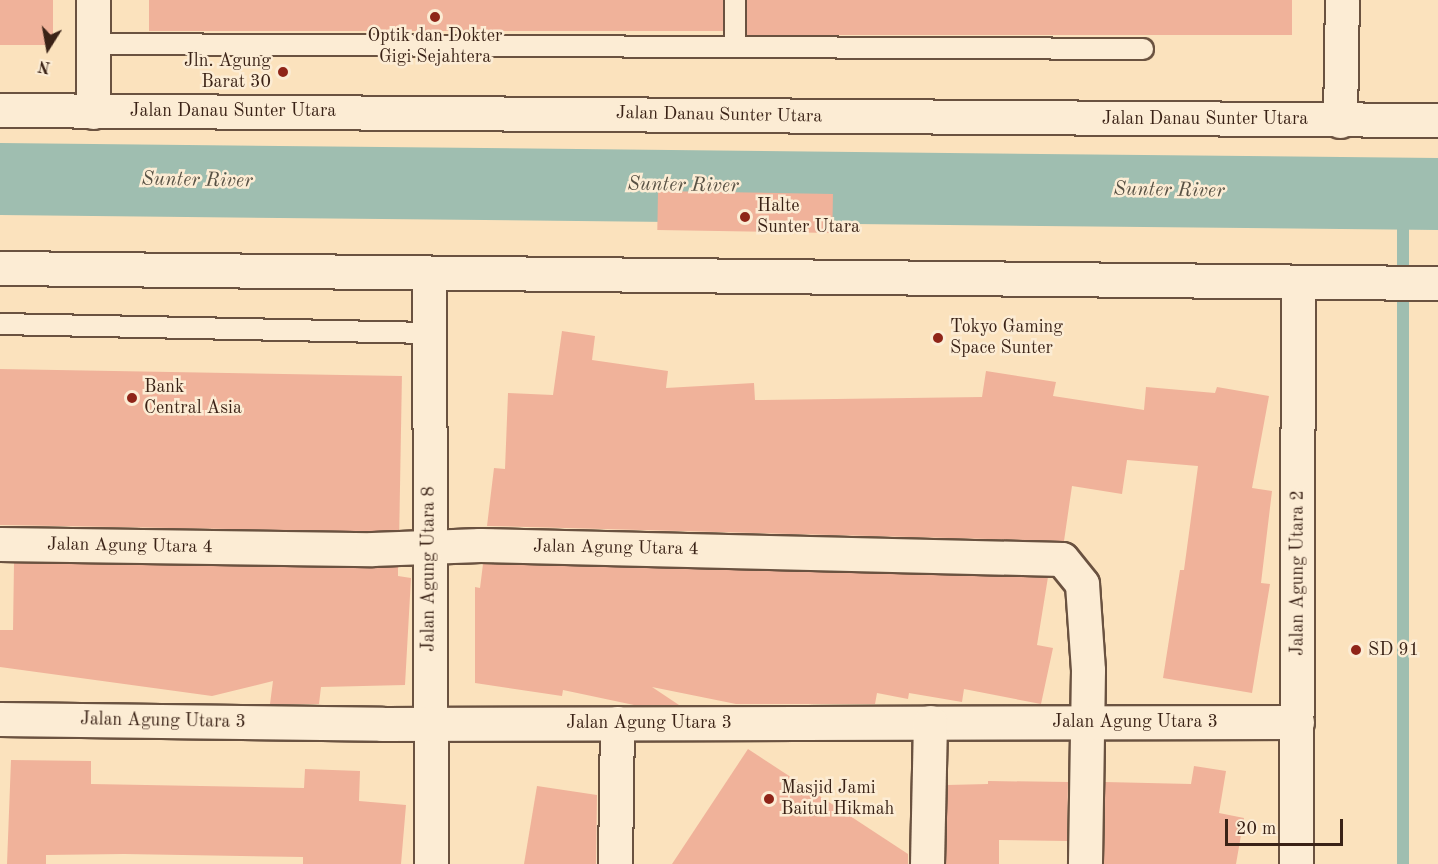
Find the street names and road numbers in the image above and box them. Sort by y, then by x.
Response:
street label: Jalan Danau Sunter Utara [130,100,336,122]
street label: Jalan Danau Sunter Utara [616,102,822,128]
street label: Jalan Danau Sunter Utara [1102,108,1308,130]
street label: Jalan Agung Utara 8 [418,486,440,652]
street label: Jalan Agung Utara 2 [1287,490,1309,656]
street label: Jalan Agung Utara 4 [47,534,213,558]
street label: Jalan Agung Utara 4 [533,536,699,560]
street label: Jalan Agung Utara 3 [80,709,246,733]
street label: Jalan Agung Utara 3 [1052,711,1218,733]
street label: Jalan Agung Utara 3 [566,712,732,734]

